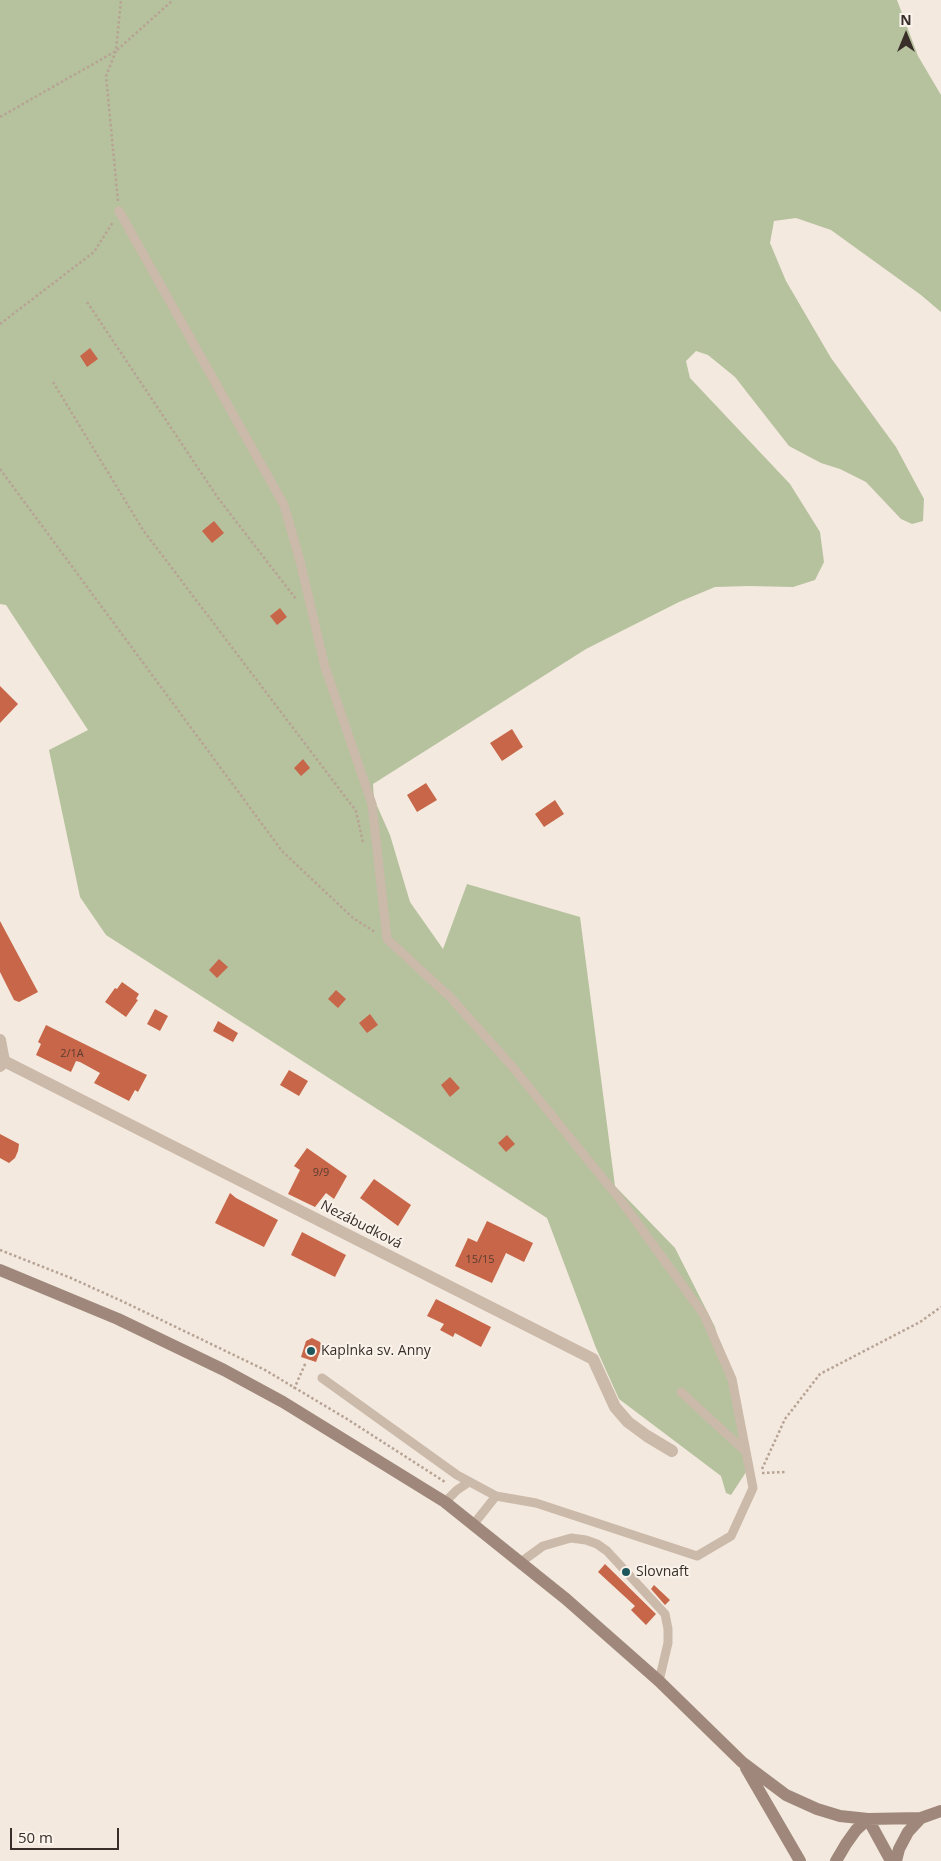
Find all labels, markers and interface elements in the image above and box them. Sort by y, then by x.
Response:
north arrow [881,10,931,60]
text: N [900,10,912,29]
house number: 2/1A [60,1047,84,1061]
house number: 9/9 [313,1166,329,1180]
street label: Nezábudková [318,1197,404,1253]
house number: 15/15 [465,1253,495,1267]
place label: Kaplnka sv. Anny [321,1343,431,1359]
marker: Kaplnka sv. Anny [305,1345,317,1357]
place label: Slovnaft [636,1564,689,1580]
marker: Slovnaft [620,1566,632,1578]
scale bar [12,1818,121,1850]
text: 50 m [18,1827,53,1847]

